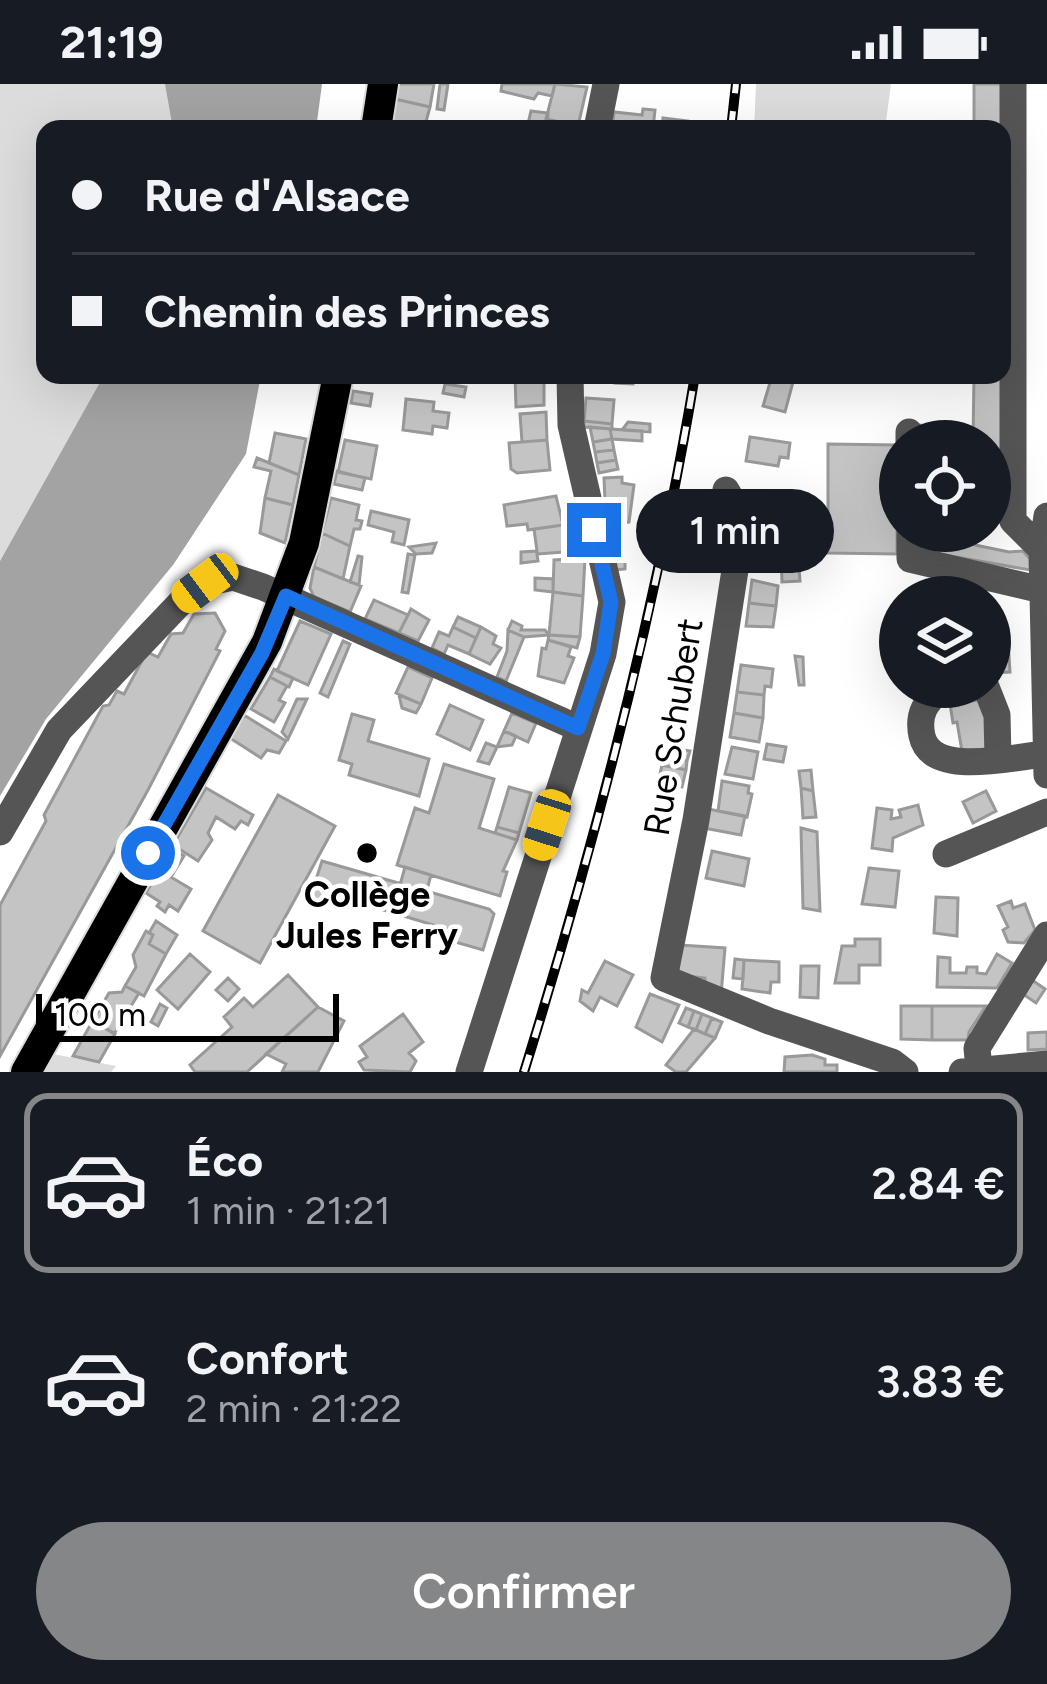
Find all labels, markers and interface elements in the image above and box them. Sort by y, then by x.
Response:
text: 21:19 [60,15,164,69]
text: Rue d'Alsace [144,168,410,222]
text: Chemin des Princes [144,284,550,338]
map controls [879,420,1011,708]
button: locate [879,420,1011,552]
callout: 1 min [636,488,834,572]
route end [567,503,621,557]
text: 1 min [689,507,781,554]
car [165,547,245,619]
button: layers [879,576,1011,708]
street label: Rue Schubert [635,615,711,839]
car [519,785,575,865]
route start [121,826,175,880]
marker: Collège Jules Ferry [354,840,380,866]
place label: Collège Jules Ferry [276,873,458,957]
scale bar [36,988,339,1041]
text: 100 m [54,995,146,1034]
icon: car [42,1129,150,1237]
text: Éco [186,1133,263,1187]
text: 2.84 € [871,1156,1005,1210]
text: 1 min · 21:21 [186,1187,391,1234]
icon: car [42,1327,150,1435]
text: Confort [186,1331,349,1385]
text: 3.83 € [876,1354,1005,1408]
text: 2 min · 21:22 [186,1385,402,1432]
button: Confirmer [36,1522,1011,1660]

